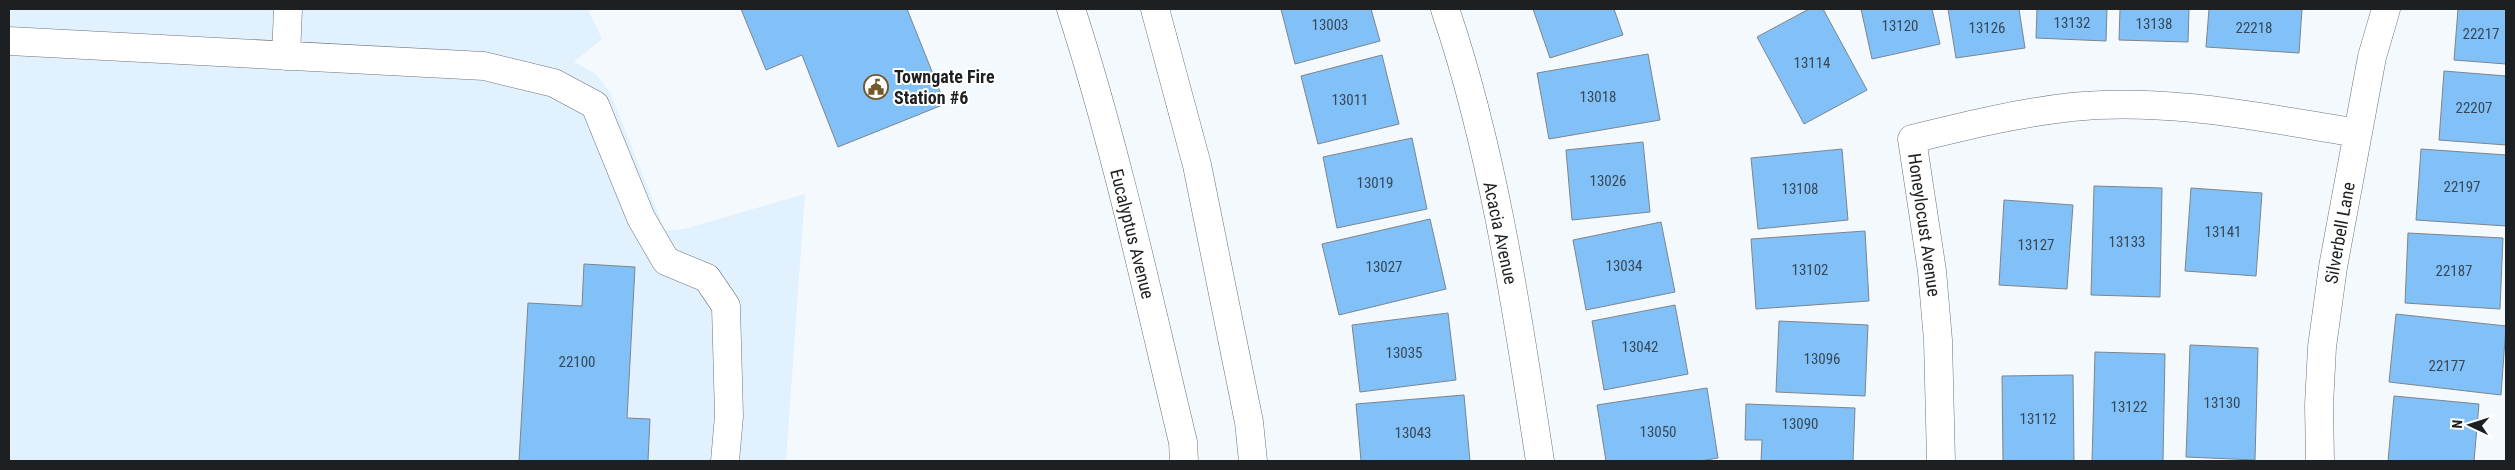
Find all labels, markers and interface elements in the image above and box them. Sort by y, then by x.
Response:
house number: 13132 [2053,14,2091,32]
house number: 13138 [2135,15,2173,33]
house number: 13003 [1311,16,1349,34]
house number: 13120 [1881,17,1919,35]
house number: 13126 [1968,19,2006,37]
house number: 22218 [2235,19,2273,37]
house number: 22217 [2462,25,2500,43]
house number: 13114 [1793,54,1831,72]
place label: Towngate Fire Station #6 [894,66,995,108]
public building icon: Towngate Fire Station #6 [863,74,889,100]
house number: 13018 [1579,88,1617,106]
house number: 13011 [1331,91,1369,109]
house number: 22207 [2455,99,2493,117]
street label: Honeylocust Avenue [1904,152,1945,298]
street label: Eucalyptus Avenue [1106,167,1159,301]
house number: 13026 [1589,172,1627,190]
house number: 13019 [1356,174,1394,192]
house number: 22197 [2443,178,2481,196]
street label: Acacia Avenue [1479,180,1522,286]
house number: 13108 [1781,180,1819,198]
street label: Silverbell Lane [2320,180,2359,286]
house number: 13141 [2204,223,2242,241]
house number: 13133 [2108,233,2146,251]
house number: 13127 [2017,236,2055,254]
house number: 13034 [1605,257,1643,275]
house number: 13027 [1365,258,1403,276]
house number: 13102 [1791,261,1829,279]
house number: 22187 [2435,262,2473,280]
house number: 13042 [1621,338,1659,356]
house number: 13035 [1385,344,1423,362]
house number: 13096 [1803,350,1841,368]
house number: 22100 [558,353,596,371]
house number: 22177 [2428,357,2466,375]
house number: 13130 [2203,394,2241,412]
house number: 13122 [2110,398,2148,416]
north arrow [2445,400,2495,450]
house number: 13112 [2019,410,2057,428]
house number: 13090 [1781,415,1819,433]
text: N [2449,419,2465,429]
house number: 13050 [1639,423,1677,441]
house number: 13043 [1394,424,1432,442]

